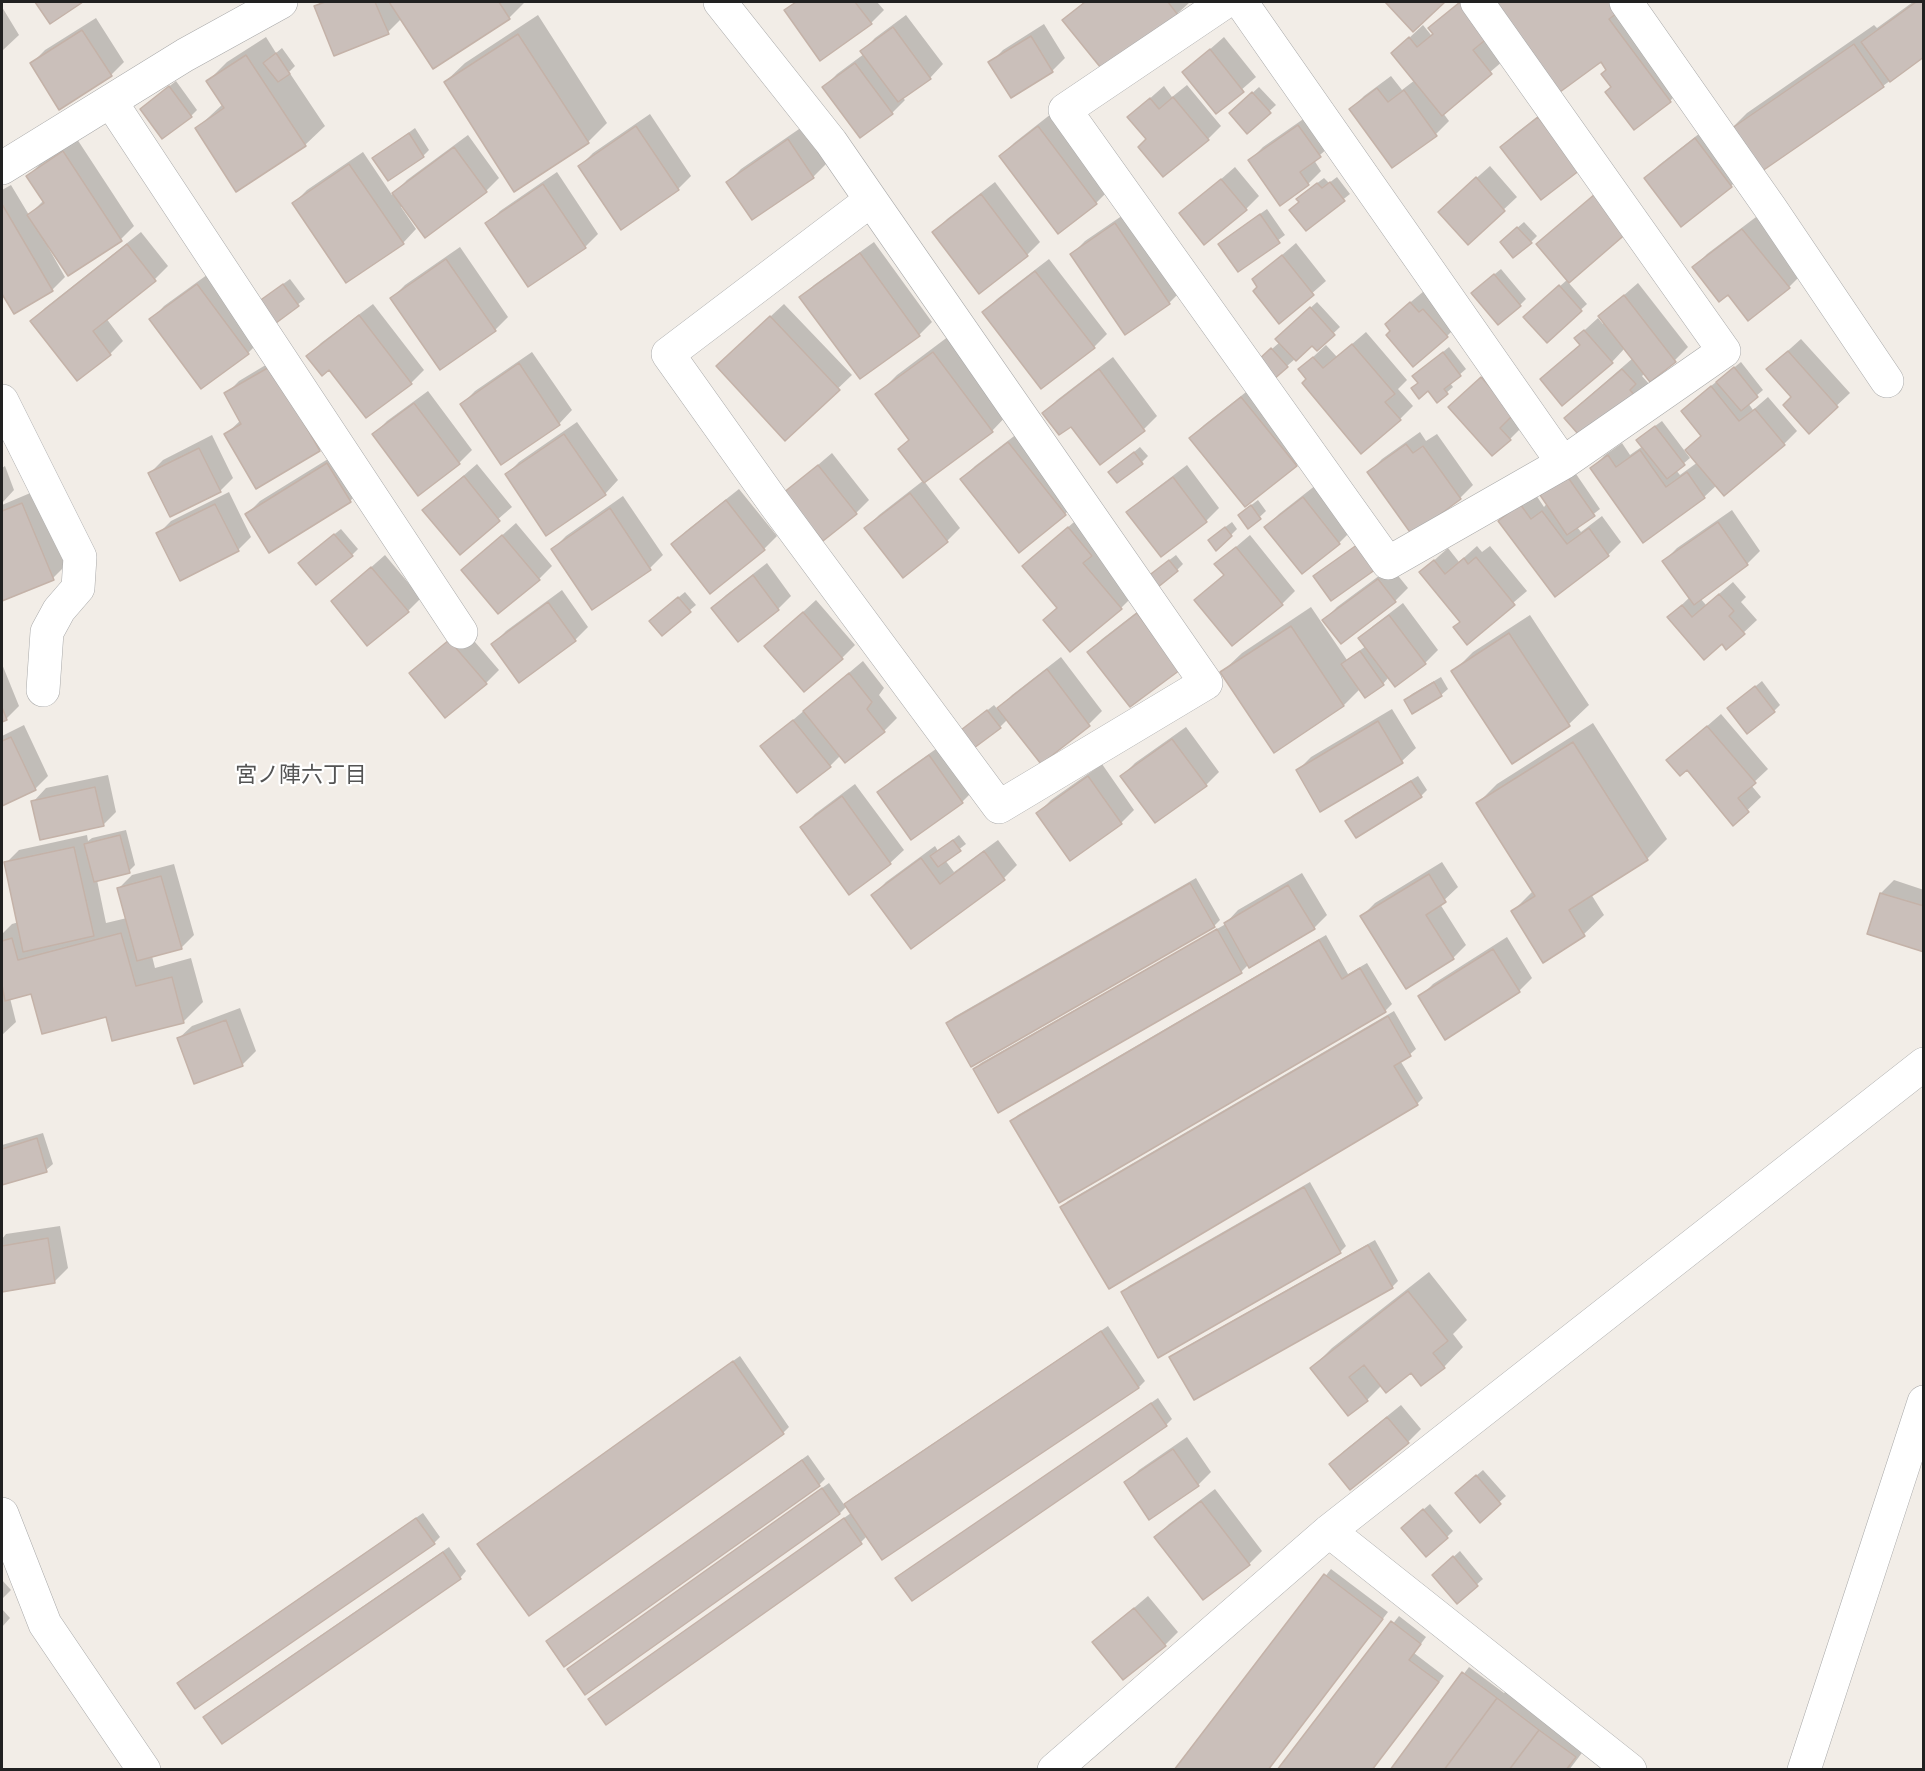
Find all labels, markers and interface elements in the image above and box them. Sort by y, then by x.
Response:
district label: 宮ノ陣六丁目 [235,763,367,789]

